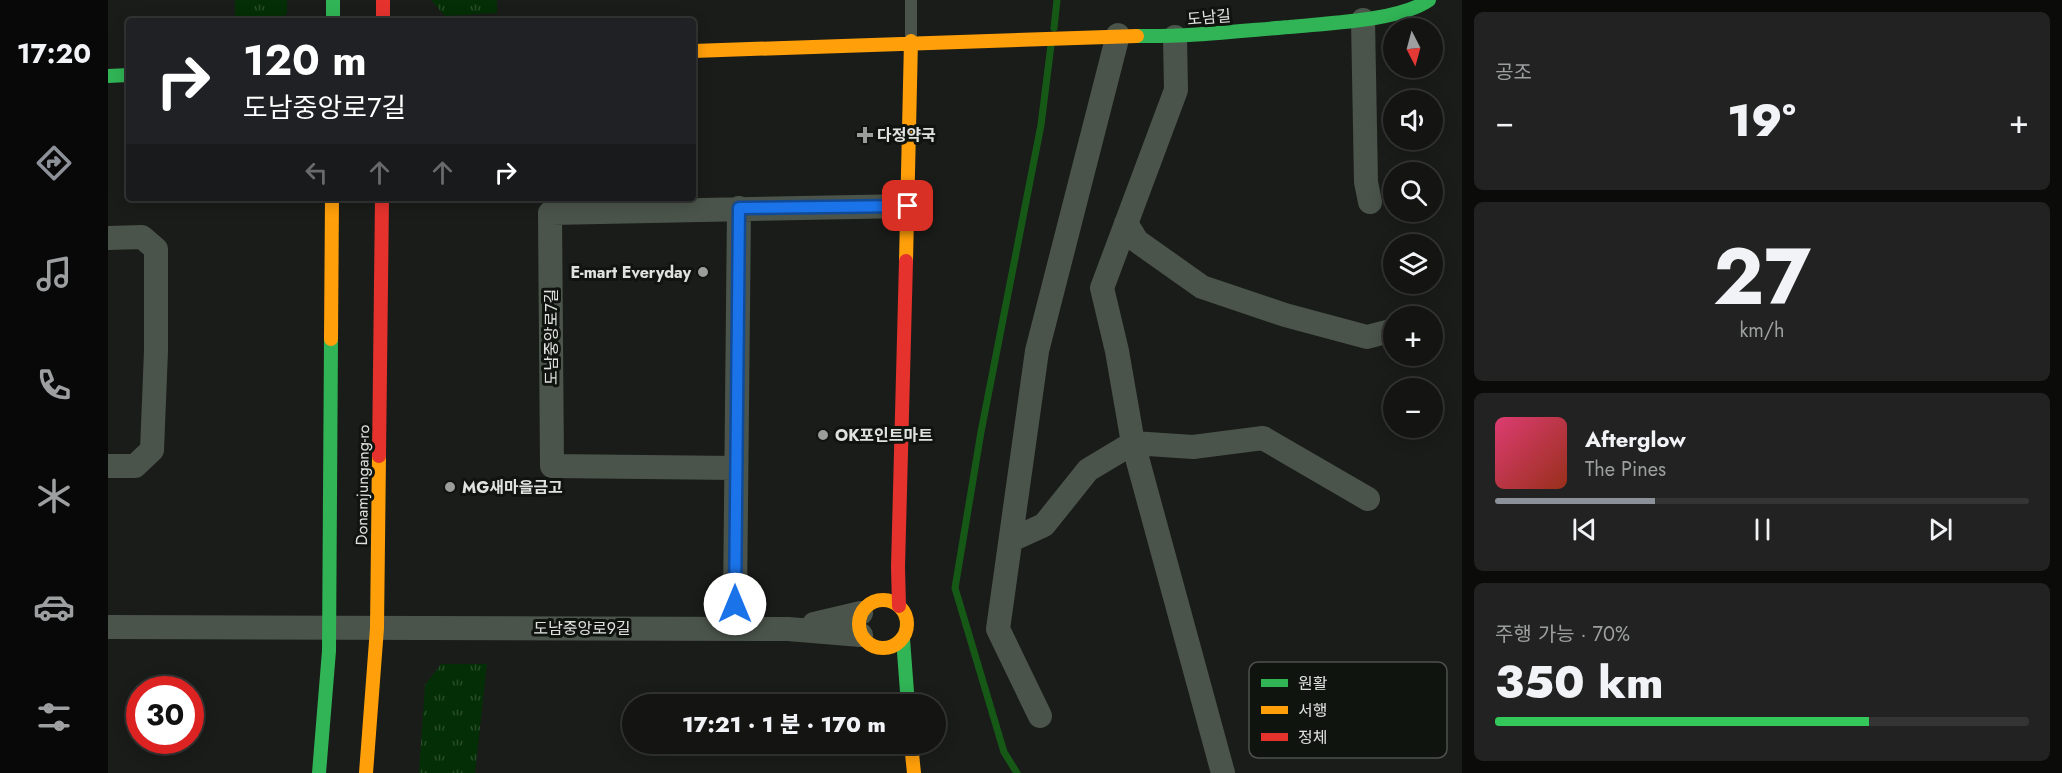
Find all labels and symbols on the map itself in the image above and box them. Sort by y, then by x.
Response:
street label: 도남길 [1186,4,1232,31]
north arrow [1383,18,1443,78]
place label: 다정약국 [877,124,936,147]
marker: 다정약국 [858,128,872,142]
pin [882,180,933,231]
place label: E-mart Everyday [570,261,692,284]
marker: E-mart Everyday [696,265,710,279]
street label: 도남중앙로7길 [540,289,563,385]
street label: Donamjungang-ro [350,424,375,546]
place label: OK포인트마트 [835,424,933,447]
marker: OK포인트마트 [816,428,830,442]
place label: MG새마을금고 [462,476,563,499]
marker: MG새마을금고 [443,480,457,494]
position arrow [703,572,767,636]
street label: 도남중앙로9길 [533,617,631,640]
legend [1249,662,1447,758]
text: 원활 [1298,672,1328,695]
speed limit sign: 30 [126,676,204,754]
text: 서행 [1298,699,1327,722]
text: 정체 [1298,726,1327,749]

